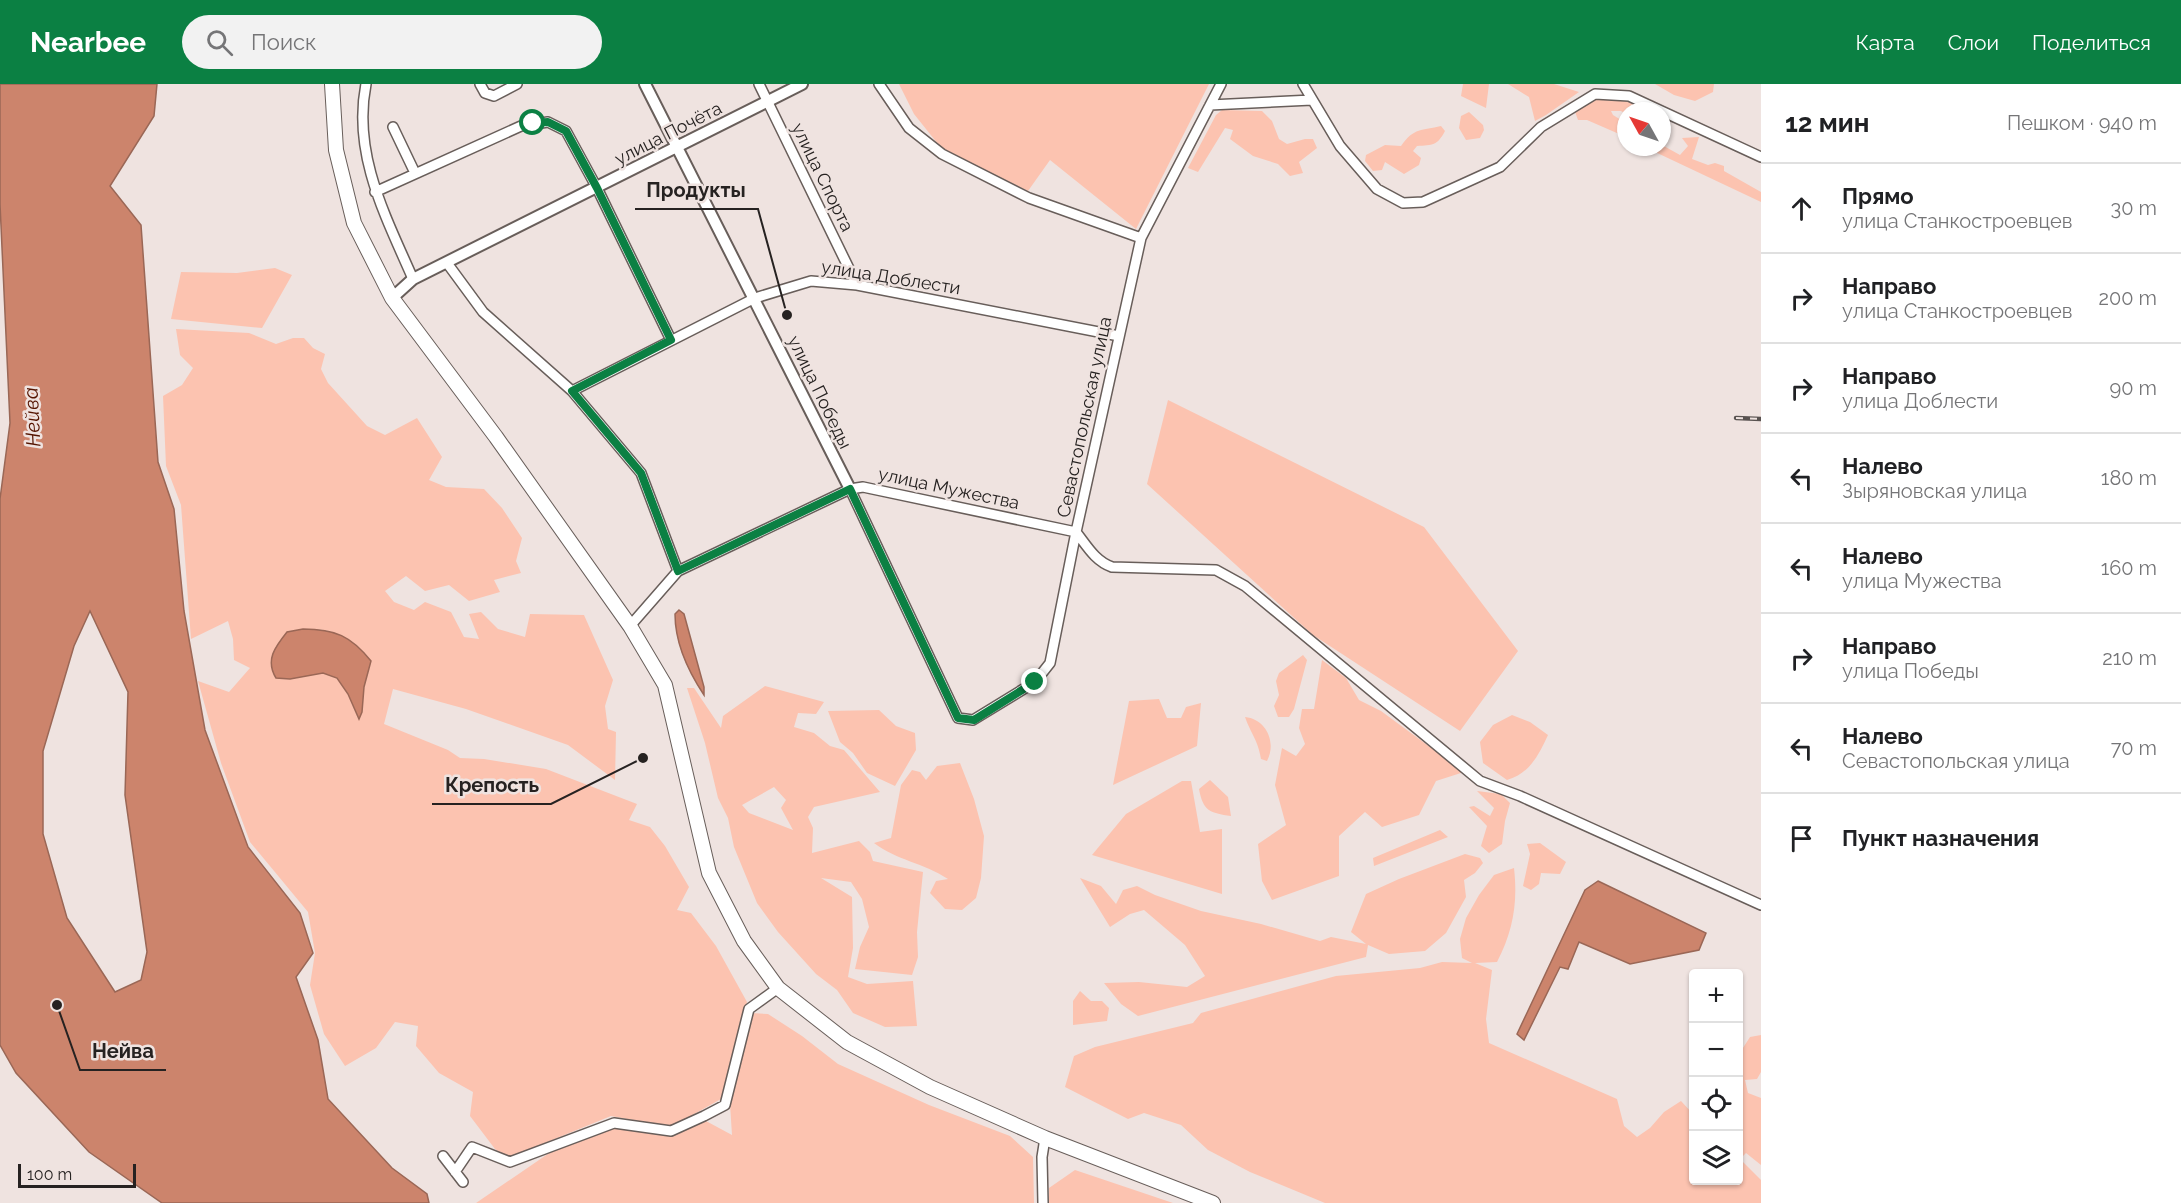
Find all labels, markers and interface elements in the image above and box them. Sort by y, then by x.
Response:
search box [182,15,602,69]
text: Nearbee [30,26,146,59]
icon: search [203,26,236,59]
text: Поиск [251,29,316,55]
text: Карта [1856,30,1915,55]
text: Слои [1948,30,1999,55]
text: Поделиться [2032,30,2151,55]
street label: улица Почёта [611,97,725,169]
north arrow [1617,102,1671,156]
text: 12 мин [1785,108,1869,138]
route start [519,109,545,135]
text: Пешком · 940 m [2007,111,2157,135]
street label: улица Спорта [788,119,858,235]
callout: Продукты [635,171,758,209]
text: Продукты [646,178,746,202]
text: Прямо [1842,183,1914,209]
icon: ahead [1785,192,1818,225]
text: 30 m [2111,196,2157,220]
text: улица Станкостроевцев [1842,209,2072,233]
street label: улица Доблести [820,256,962,298]
text: Направо [1842,273,1936,299]
icon: right [1785,282,1818,315]
text: 200 m [2099,286,2157,310]
text: улица Станкостроевцев [1842,299,2072,323]
street label: Севастопольская улица [1052,315,1116,519]
street label: улица Победы [784,332,856,452]
text: Направо [1842,363,1936,389]
icon: right [1785,372,1818,405]
text: 90 m [2110,376,2157,400]
water label: Нейва [18,387,46,447]
text: улица Доблести [1842,389,1998,413]
text: Налево [1842,453,1923,479]
icon: left [1785,462,1818,495]
street label: улица Мужества [877,463,1021,513]
text: 180 m [2101,466,2157,490]
text: Зыряновская улица [1842,479,2027,503]
text: Налево [1842,543,1923,569]
icon: left [1785,552,1818,585]
text: 160 m [2101,556,2157,580]
text: улица Мужества [1842,569,2002,593]
text: Направо [1842,633,1936,659]
icon: right [1785,642,1818,675]
text: 210 m [2102,646,2157,670]
text: улица Победы [1842,659,1979,683]
route end [1021,668,1047,694]
text: Налево [1842,723,1923,749]
icon: left [1785,732,1818,765]
text: 70 m [2111,736,2157,760]
text: Севастопольская улица [1842,749,2070,773]
callout: Крепость [432,766,551,804]
text: Крепость [445,773,539,797]
icon: arrive [1785,822,1818,855]
text: Пункт назначения [1842,825,2039,851]
map controls [1689,969,1743,1185]
button: + [1689,969,1743,1023]
button: − [1689,1023,1743,1077]
callout: Нейва [80,1032,166,1070]
text: Нейва [92,1039,154,1063]
button: locate [1689,1077,1743,1131]
button: layers [1689,1131,1743,1185]
scale bar [18,1161,136,1188]
text: 100 m [27,1165,72,1184]

